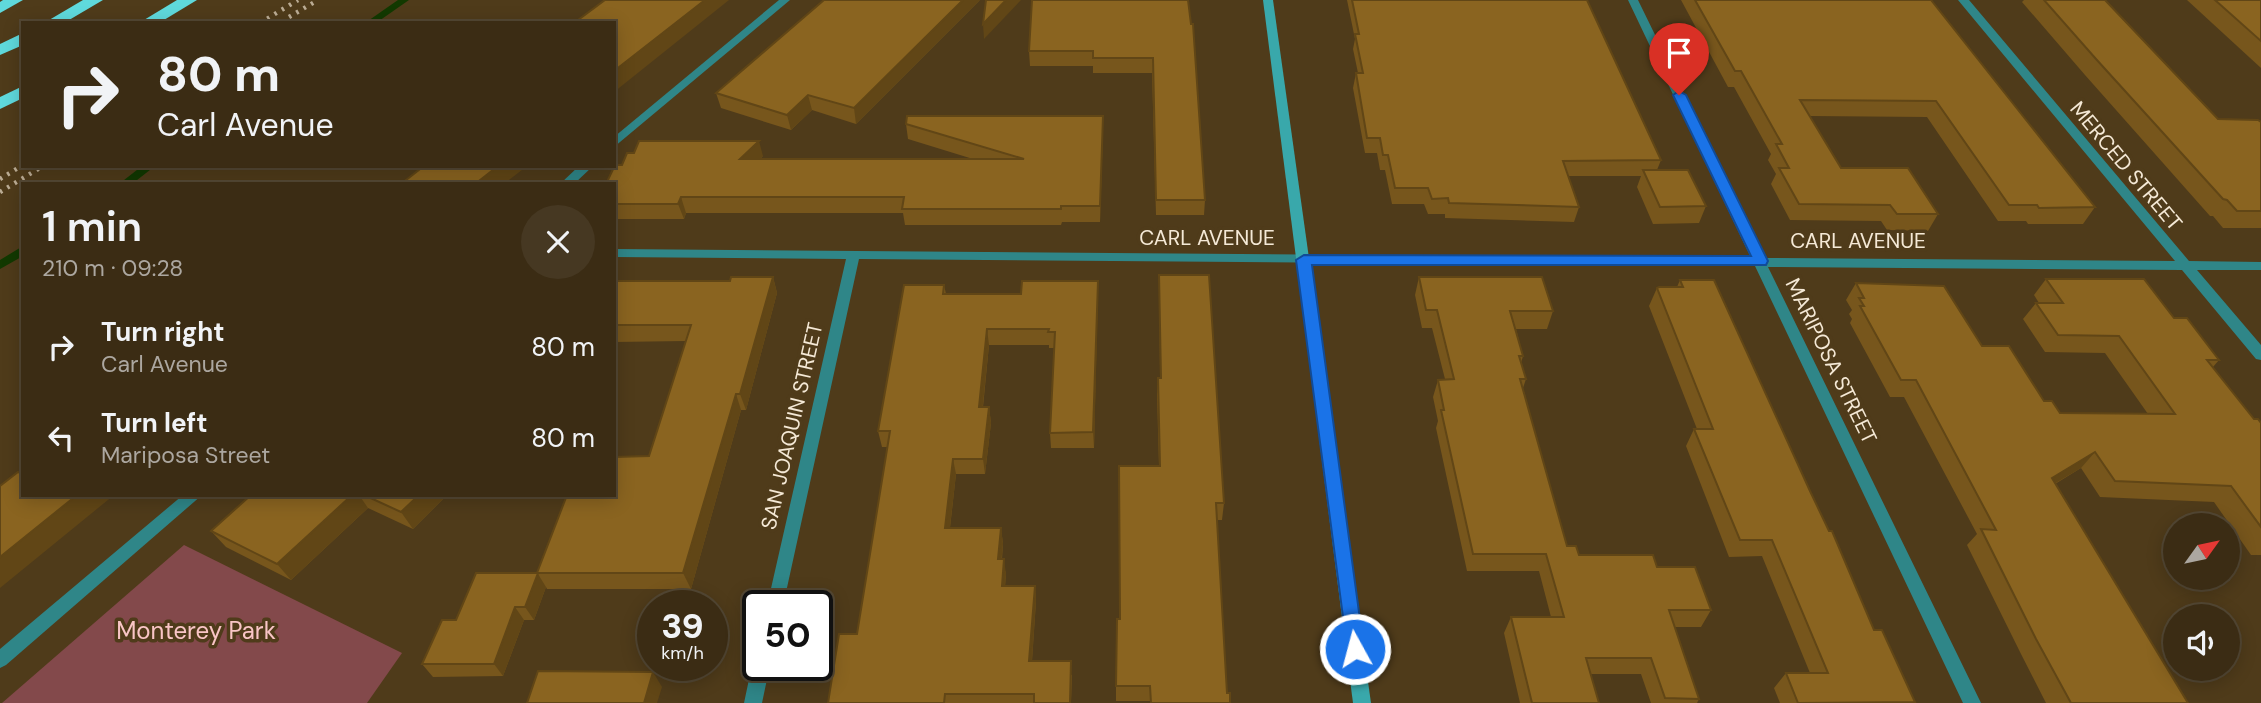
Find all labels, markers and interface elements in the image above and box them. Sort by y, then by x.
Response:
pin [1649,23,1709,95]
icon: arrive [1660,34,1698,72]
text: 80 m [157,42,280,106]
icon: right [42,49,133,140]
street label: MERCED STREET [2064,96,2188,237]
text: Carl Avenue [157,104,334,146]
text: 1 min [42,199,142,254]
button: close [521,205,595,279]
street label: CARL AVENUE [1139,224,1275,252]
street label: CARL AVENUE [1790,227,1926,255]
text: 210 m · 09:28 [42,253,183,283]
street label: MARIPOSA STREET [1779,274,1883,449]
text: Turn right [101,315,225,349]
street label: SAN JOAQUIN STREET [755,320,829,532]
icon: right [42,328,80,366]
text: 80 m [531,330,595,364]
text: Carl Avenue [101,349,228,379]
text: Turn left [101,406,208,440]
icon: left [42,419,80,457]
text: 80 m [531,421,595,455]
text: Mariposa Street [101,440,270,470]
north arrow [2163,513,2240,590]
map controls [2163,513,2240,681]
speed limit sign: 50 [742,590,833,681]
text: 39 [661,603,704,649]
button: sound [2163,604,2240,681]
position arrow [1318,612,1392,686]
park label: Monterey Park [116,615,276,646]
text: km/h [661,641,704,665]

